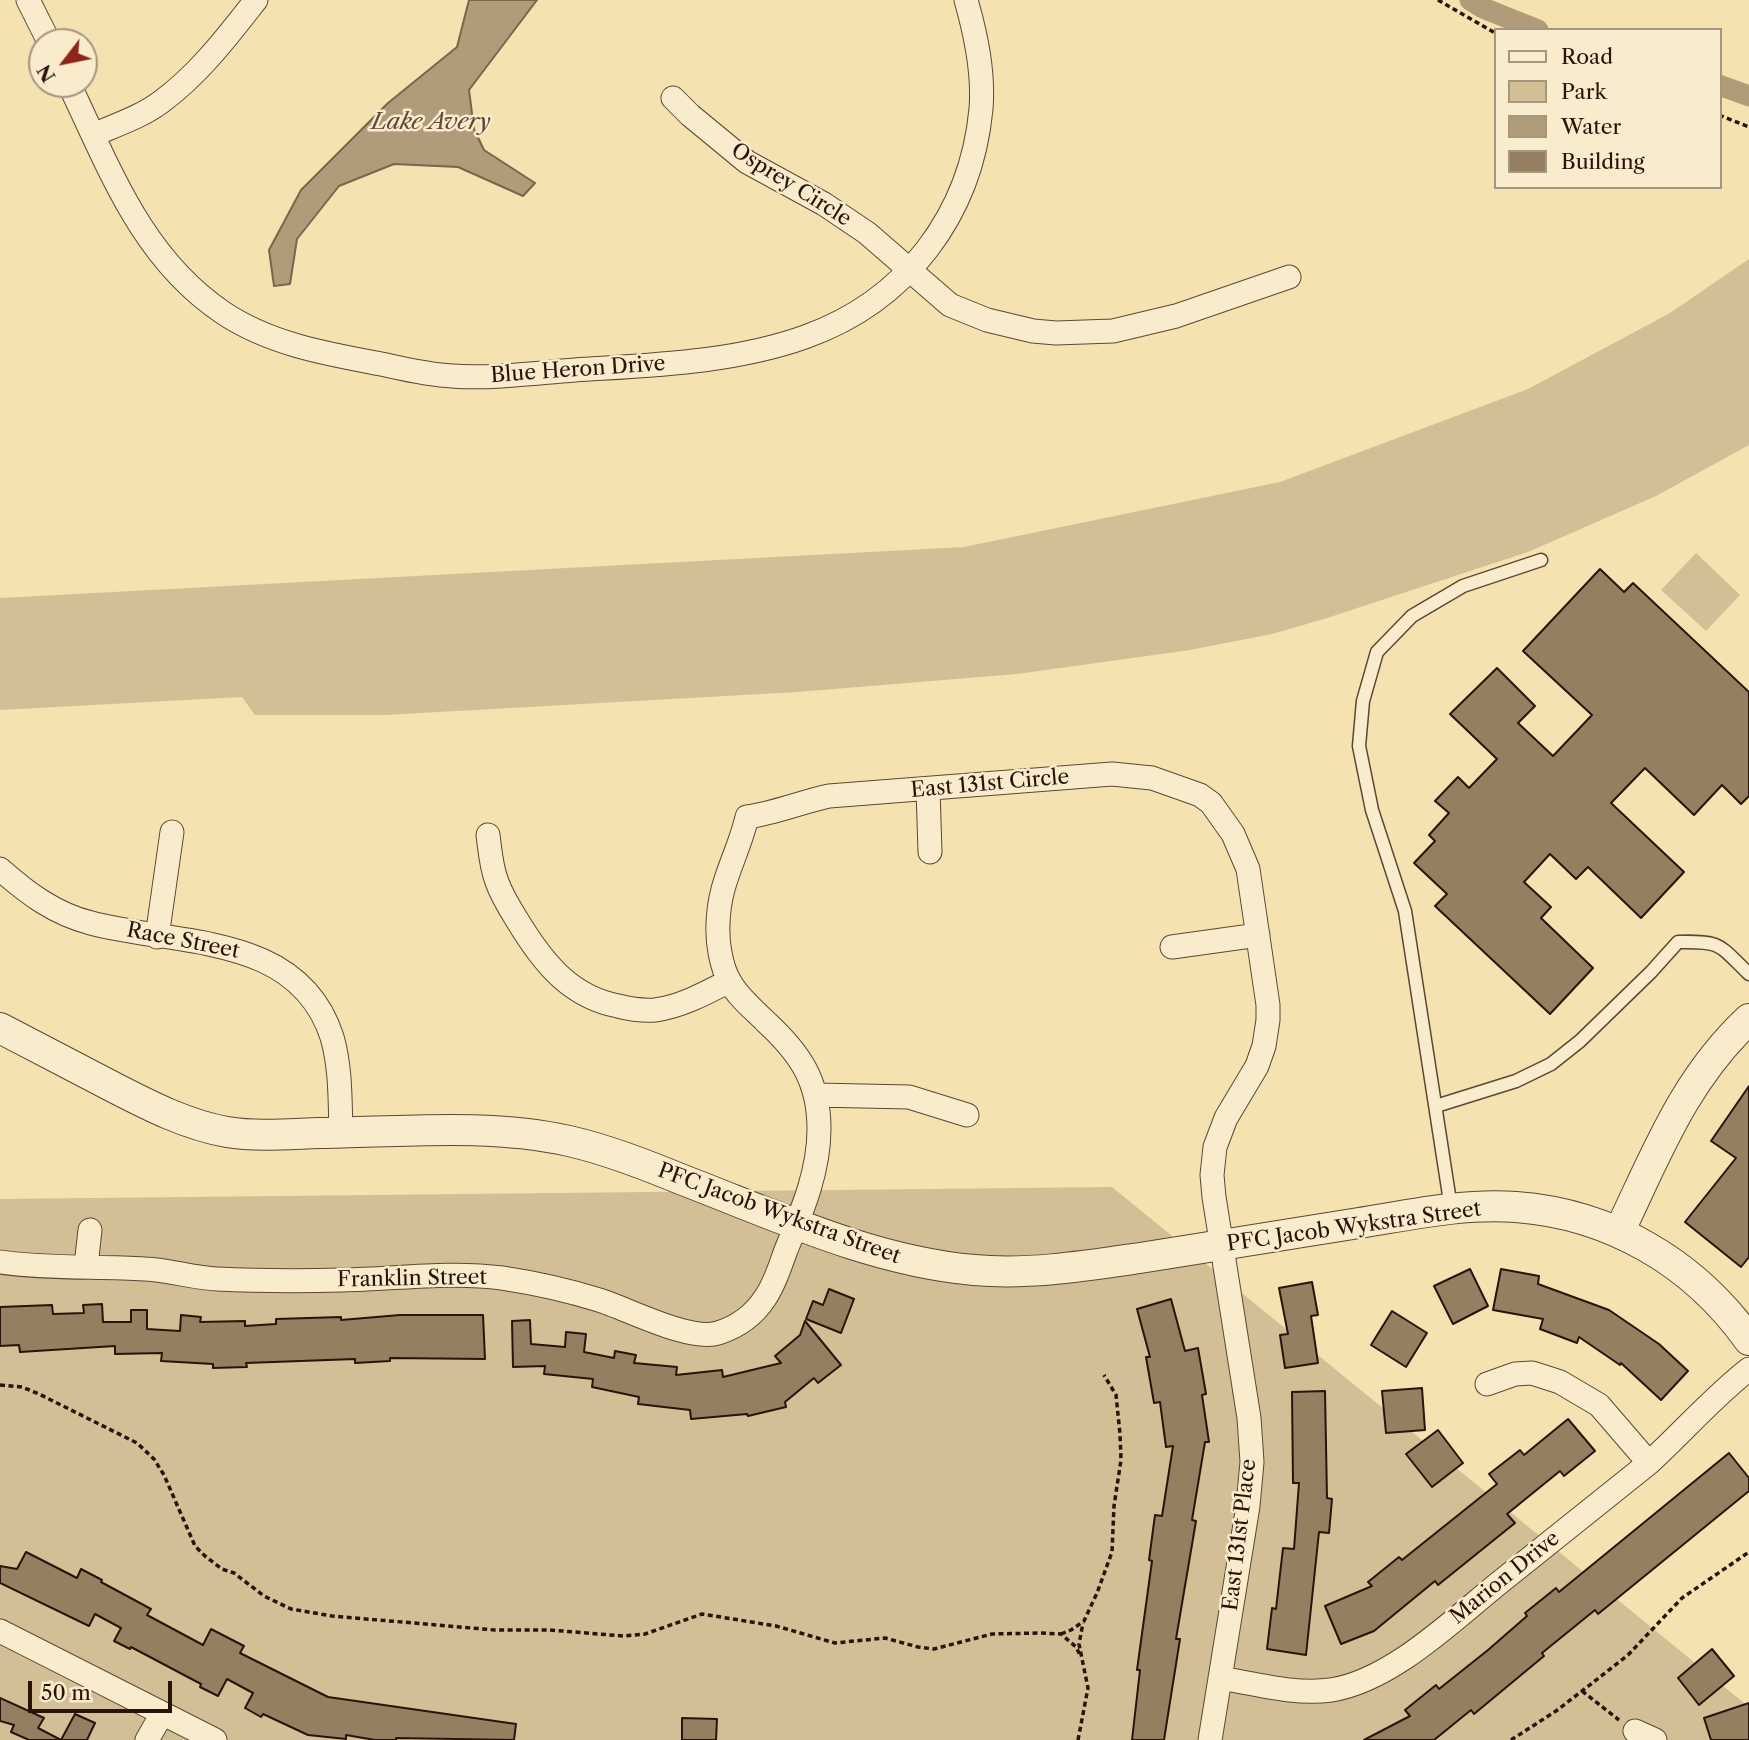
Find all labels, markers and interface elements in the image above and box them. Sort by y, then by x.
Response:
north arrow [28,28,98,98]
legend [1494,28,1721,189]
text: Road [1561,44,1613,69]
text: N [32,60,61,86]
text: Park [1561,79,1607,104]
water label: Lake Avery [371,108,491,136]
text: Water [1561,114,1621,139]
street label: Osprey Circle [726,138,856,232]
text: Building [1561,149,1645,174]
street label: Blue Heron Drive [490,351,666,389]
street label: East 131st Circle [910,765,1070,803]
street label: Race Street [124,918,242,964]
street label: PFC Jacob Wykstra Street [654,1158,904,1270]
street label: PFC Jacob Wykstra Street [1225,1197,1483,1257]
street label: Franklin Street [337,1265,487,1293]
street label: East 131st Place [1218,1458,1262,1612]
street label: Marion Drive [1445,1526,1565,1630]
scale bar [32,1666,175,1710]
text: 50 m [41,1680,91,1705]

